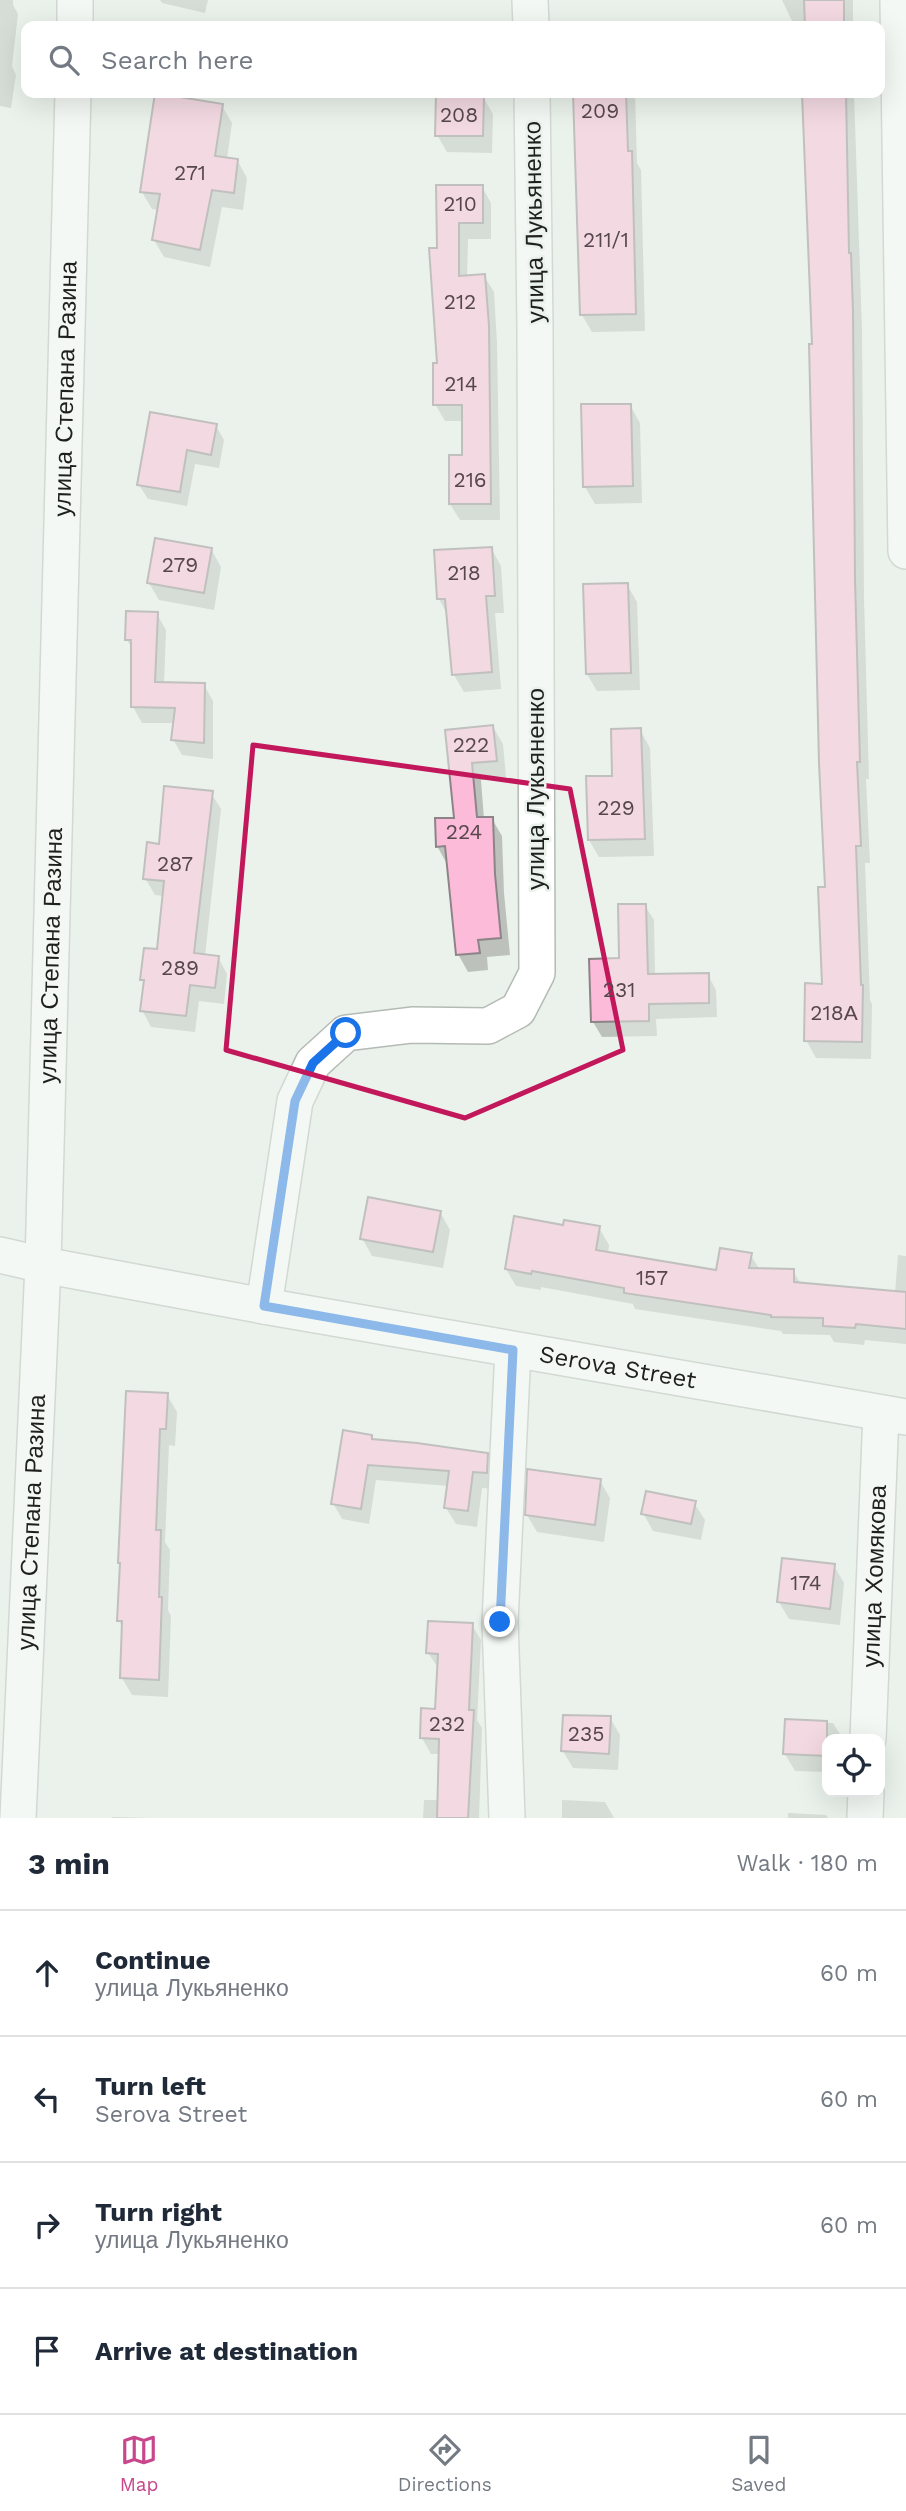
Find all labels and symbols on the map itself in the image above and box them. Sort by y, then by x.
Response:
house number: 209 [581,98,619,123]
house number: 208 [440,102,478,127]
street label: улица Лукьяненко [518,121,550,323]
house number: 271 [174,160,206,185]
house number: 210 [443,191,477,216]
house number: 211/1 [583,227,629,252]
street label: улица Степана Разина [48,260,83,517]
house number: 212 [444,289,476,314]
house number: 214 [444,371,478,396]
house number: 216 [453,467,487,492]
house number: 279 [162,552,198,577]
house number: 218 [447,560,481,585]
street label: улица Лукьяненко [522,688,550,890]
house number: 222 [453,732,489,757]
house number: 229 [597,795,635,820]
house number: 224 [446,819,482,844]
street label: улица Степана Разина [34,827,68,1084]
house number: 287 [157,851,193,876]
house number: 289 [161,955,199,980]
house number: 231 [603,977,635,1002]
house number: 218А [810,1000,858,1025]
route start [330,1017,361,1048]
house number: 157 [636,1265,668,1290]
street label: Serova Street [537,1340,698,1394]
street label: улица Степана Разина [12,1393,51,1651]
street label: улица Хомякова [857,1484,892,1668]
house number: 174 [790,1570,822,1595]
route end [484,1606,515,1637]
house number: 232 [429,1711,465,1736]
house number: 235 [568,1721,604,1746]

